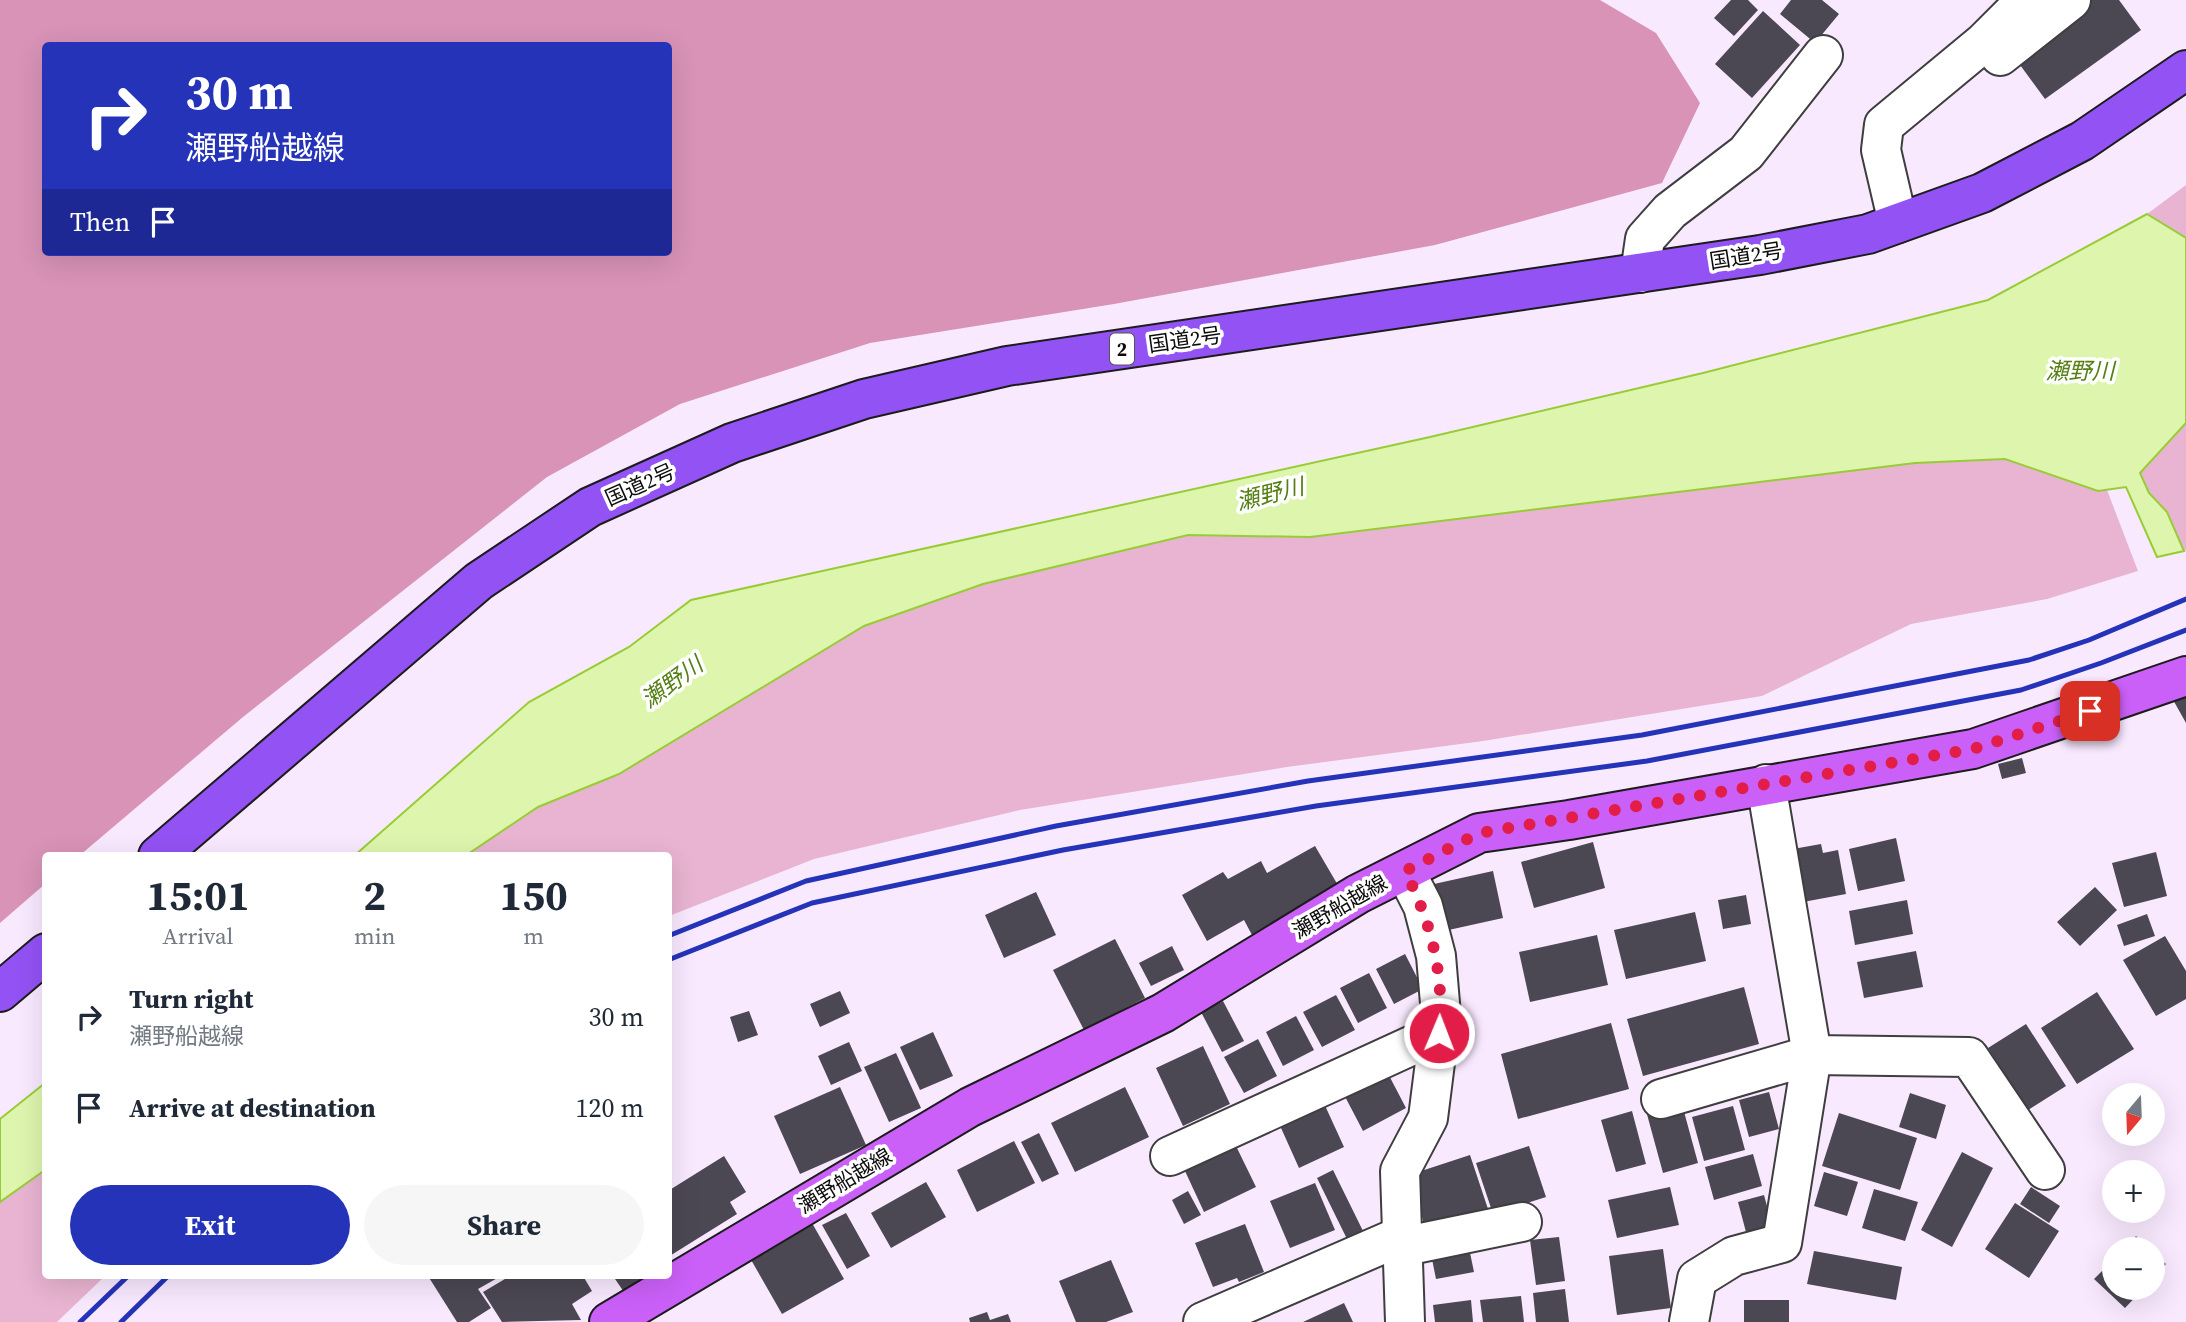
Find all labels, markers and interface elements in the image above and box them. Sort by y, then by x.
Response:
text: 30 m [185,58,293,125]
icon: right [70,70,161,161]
text: 瀬野船越線 [185,126,345,170]
icon: arrive [144,203,182,241]
text: Then [70,204,130,240]
street label: 国道2号 [1707,235,1784,276]
street label: 国道2号 [1147,320,1223,359]
road number: 2 [1110,334,1134,364]
water label: 瀬野川 [2046,355,2118,387]
street label: 国道2号 [600,456,679,513]
water label: 瀬野川 [1233,469,1310,518]
water label: 瀬野川 [635,647,712,715]
pin [2060,681,2120,741]
icon: arrive [2071,692,2109,730]
text: 15:01 [146,866,250,924]
text: 2 [363,866,386,924]
text: 150 [500,866,568,924]
street label: 瀬野船越線 [1287,868,1392,945]
text: Arrival [162,920,233,952]
text: min [354,920,395,952]
text: m [523,920,544,952]
text: Turn right [129,981,253,1017]
position arrow [1402,996,1476,1070]
icon: right [70,998,108,1036]
text: 30 m [589,999,644,1035]
text: 瀬野船越線 [129,1020,244,1052]
north arrow [2102,1083,2165,1146]
map controls [2102,1083,2165,1300]
icon: arrive [70,1089,108,1127]
text: Arrive at destination [129,1090,376,1126]
text: 120 m [576,1090,644,1126]
street label: 瀬野船越線 [792,1141,897,1220]
button: + [2102,1160,2165,1223]
button: Exit [70,1185,350,1265]
button: Share [364,1185,644,1265]
button: − [2102,1237,2165,1300]

